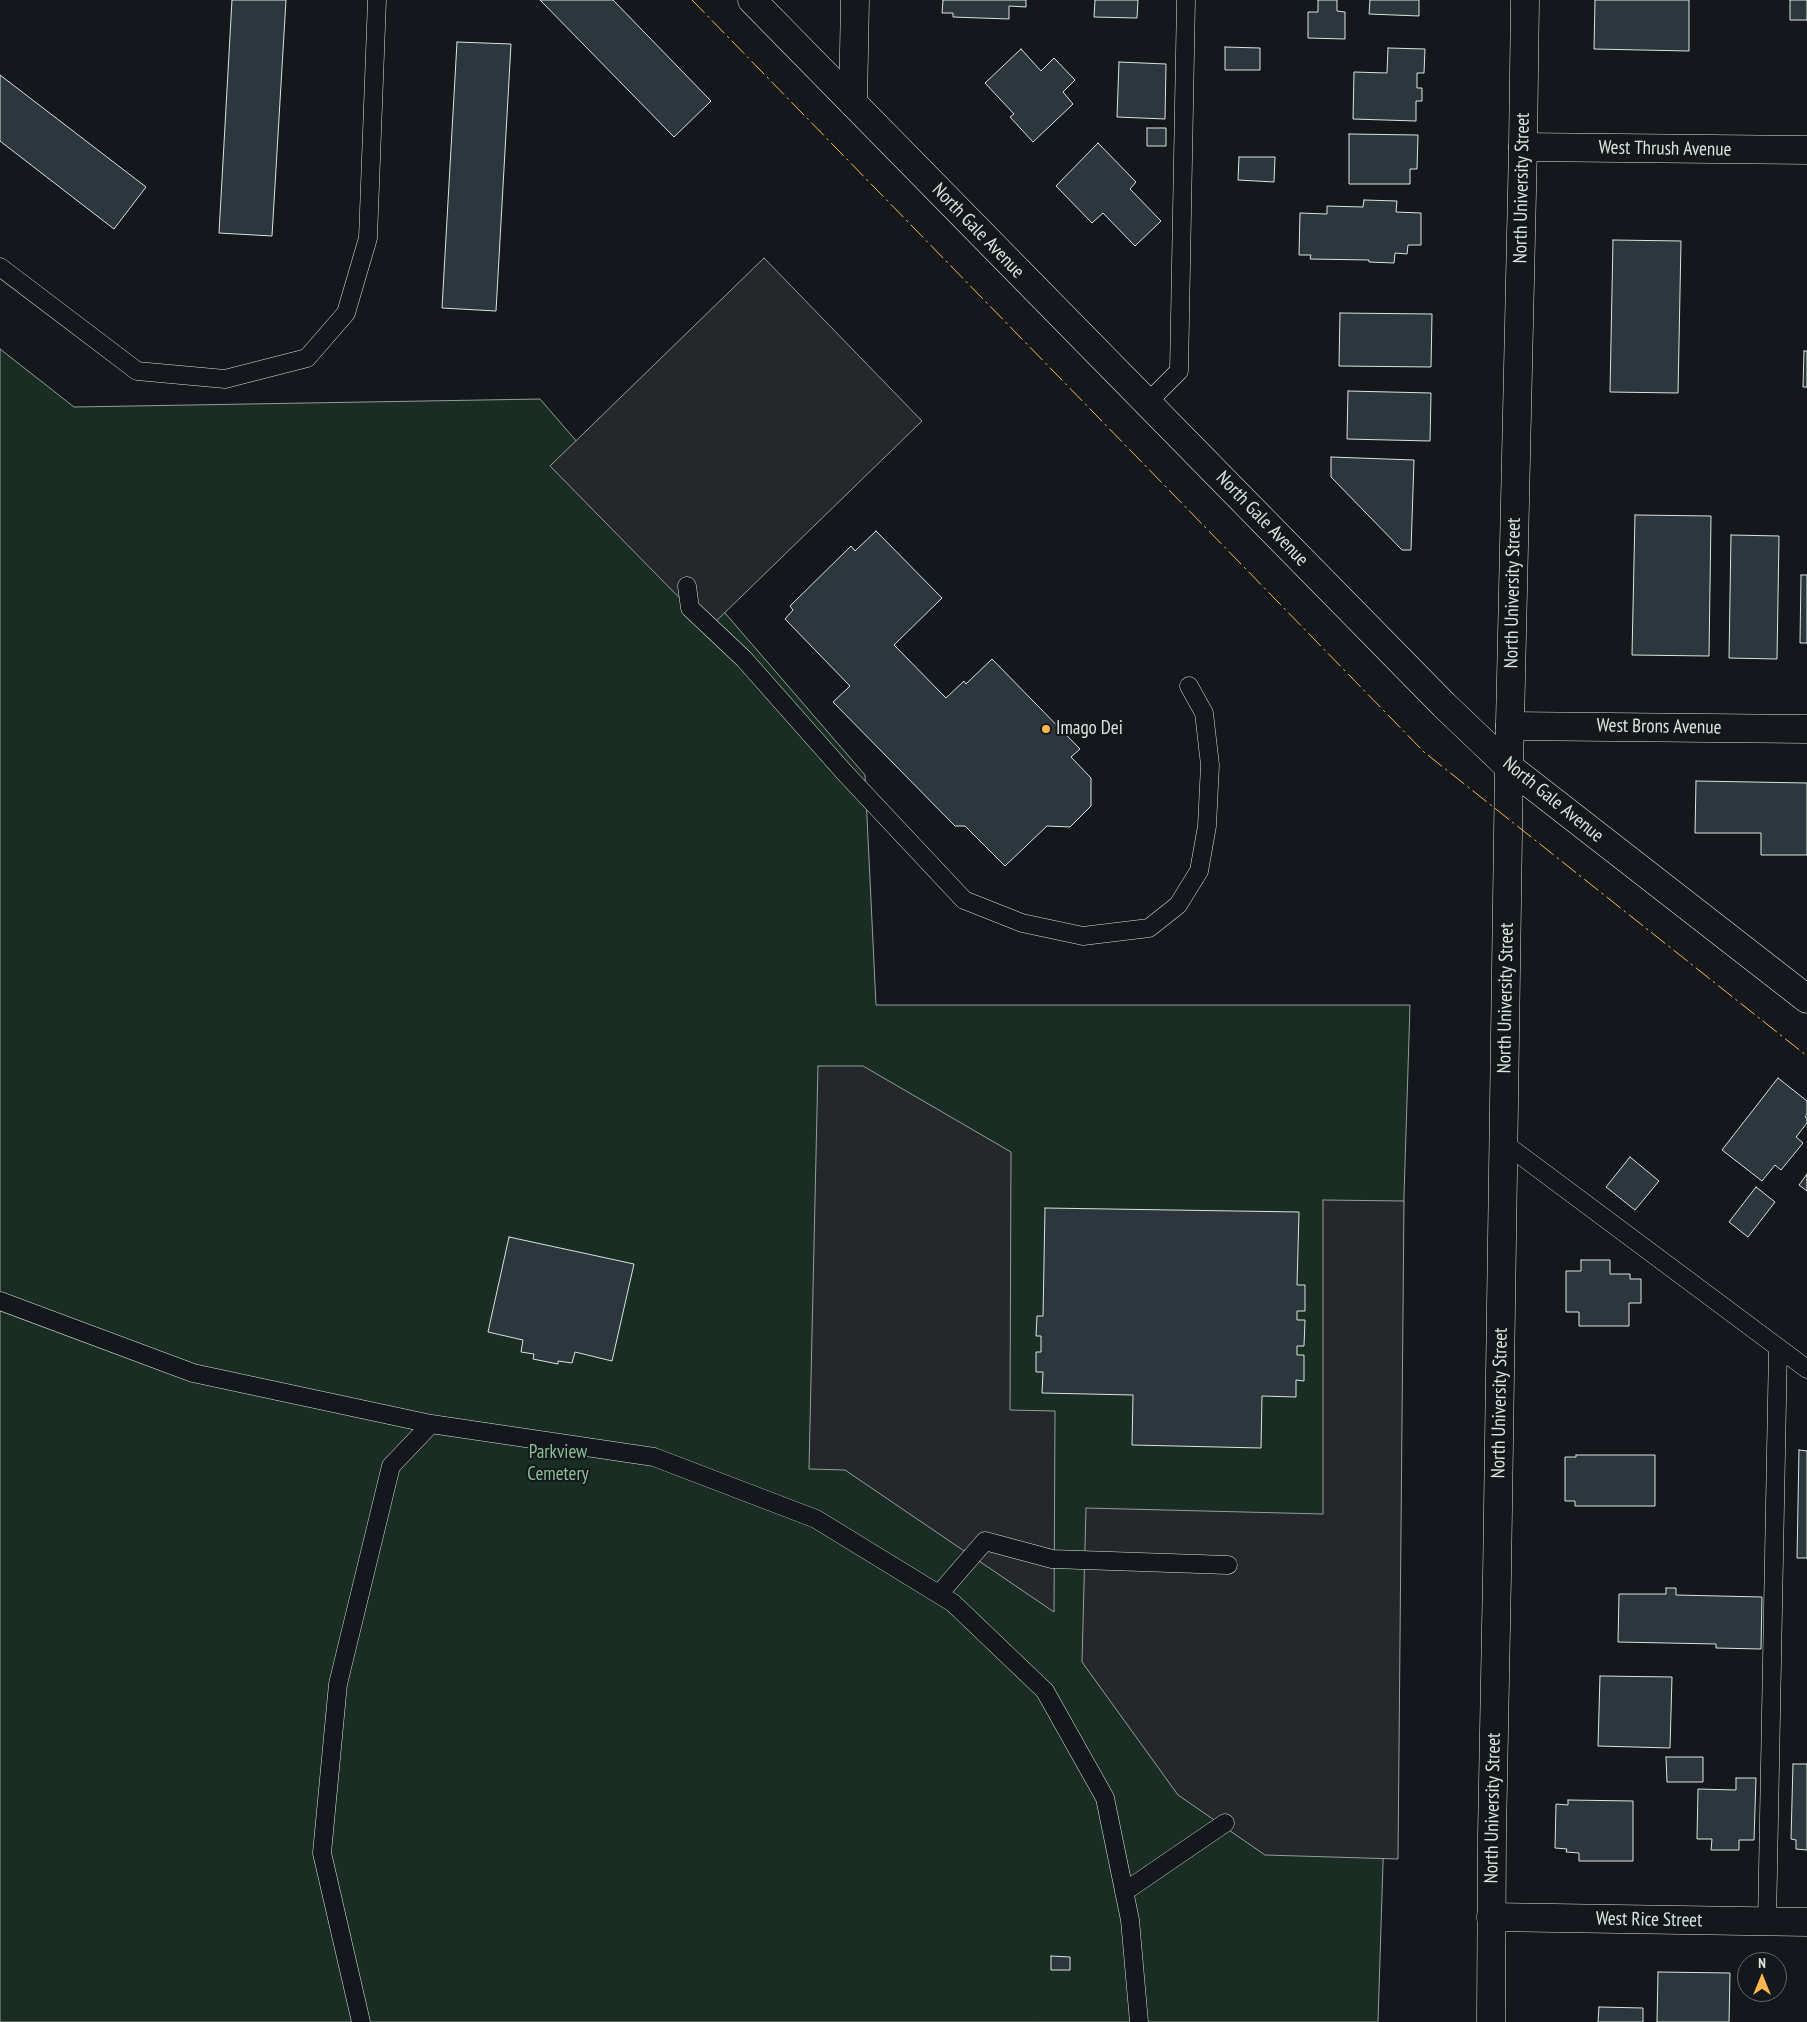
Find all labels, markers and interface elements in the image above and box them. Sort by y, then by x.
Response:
street label: North University Street [1509,112,1535,264]
street label: West Thrush Avenue [1598,136,1732,162]
street label: North Gale Avenue [927,179,1029,283]
street label: North Gale Avenue [1211,467,1313,571]
street label: North University Street [1500,517,1526,669]
street label: West Brons Avenue [1596,715,1722,739]
place label: Imago Dei [1056,718,1123,740]
marker: Imago Dei [1040,723,1052,735]
street label: North Gale Avenue [1498,752,1608,848]
street label: North University Street [1493,922,1519,1074]
street label: North University Street [1487,1327,1513,1479]
park label: Parkview Cemetery [527,1442,589,1486]
street label: North University Street [1480,1732,1506,1884]
street label: West Rice Street [1596,1908,1702,1932]
north arrow [1737,1952,1787,2002]
text: N [1758,1954,1766,1972]

